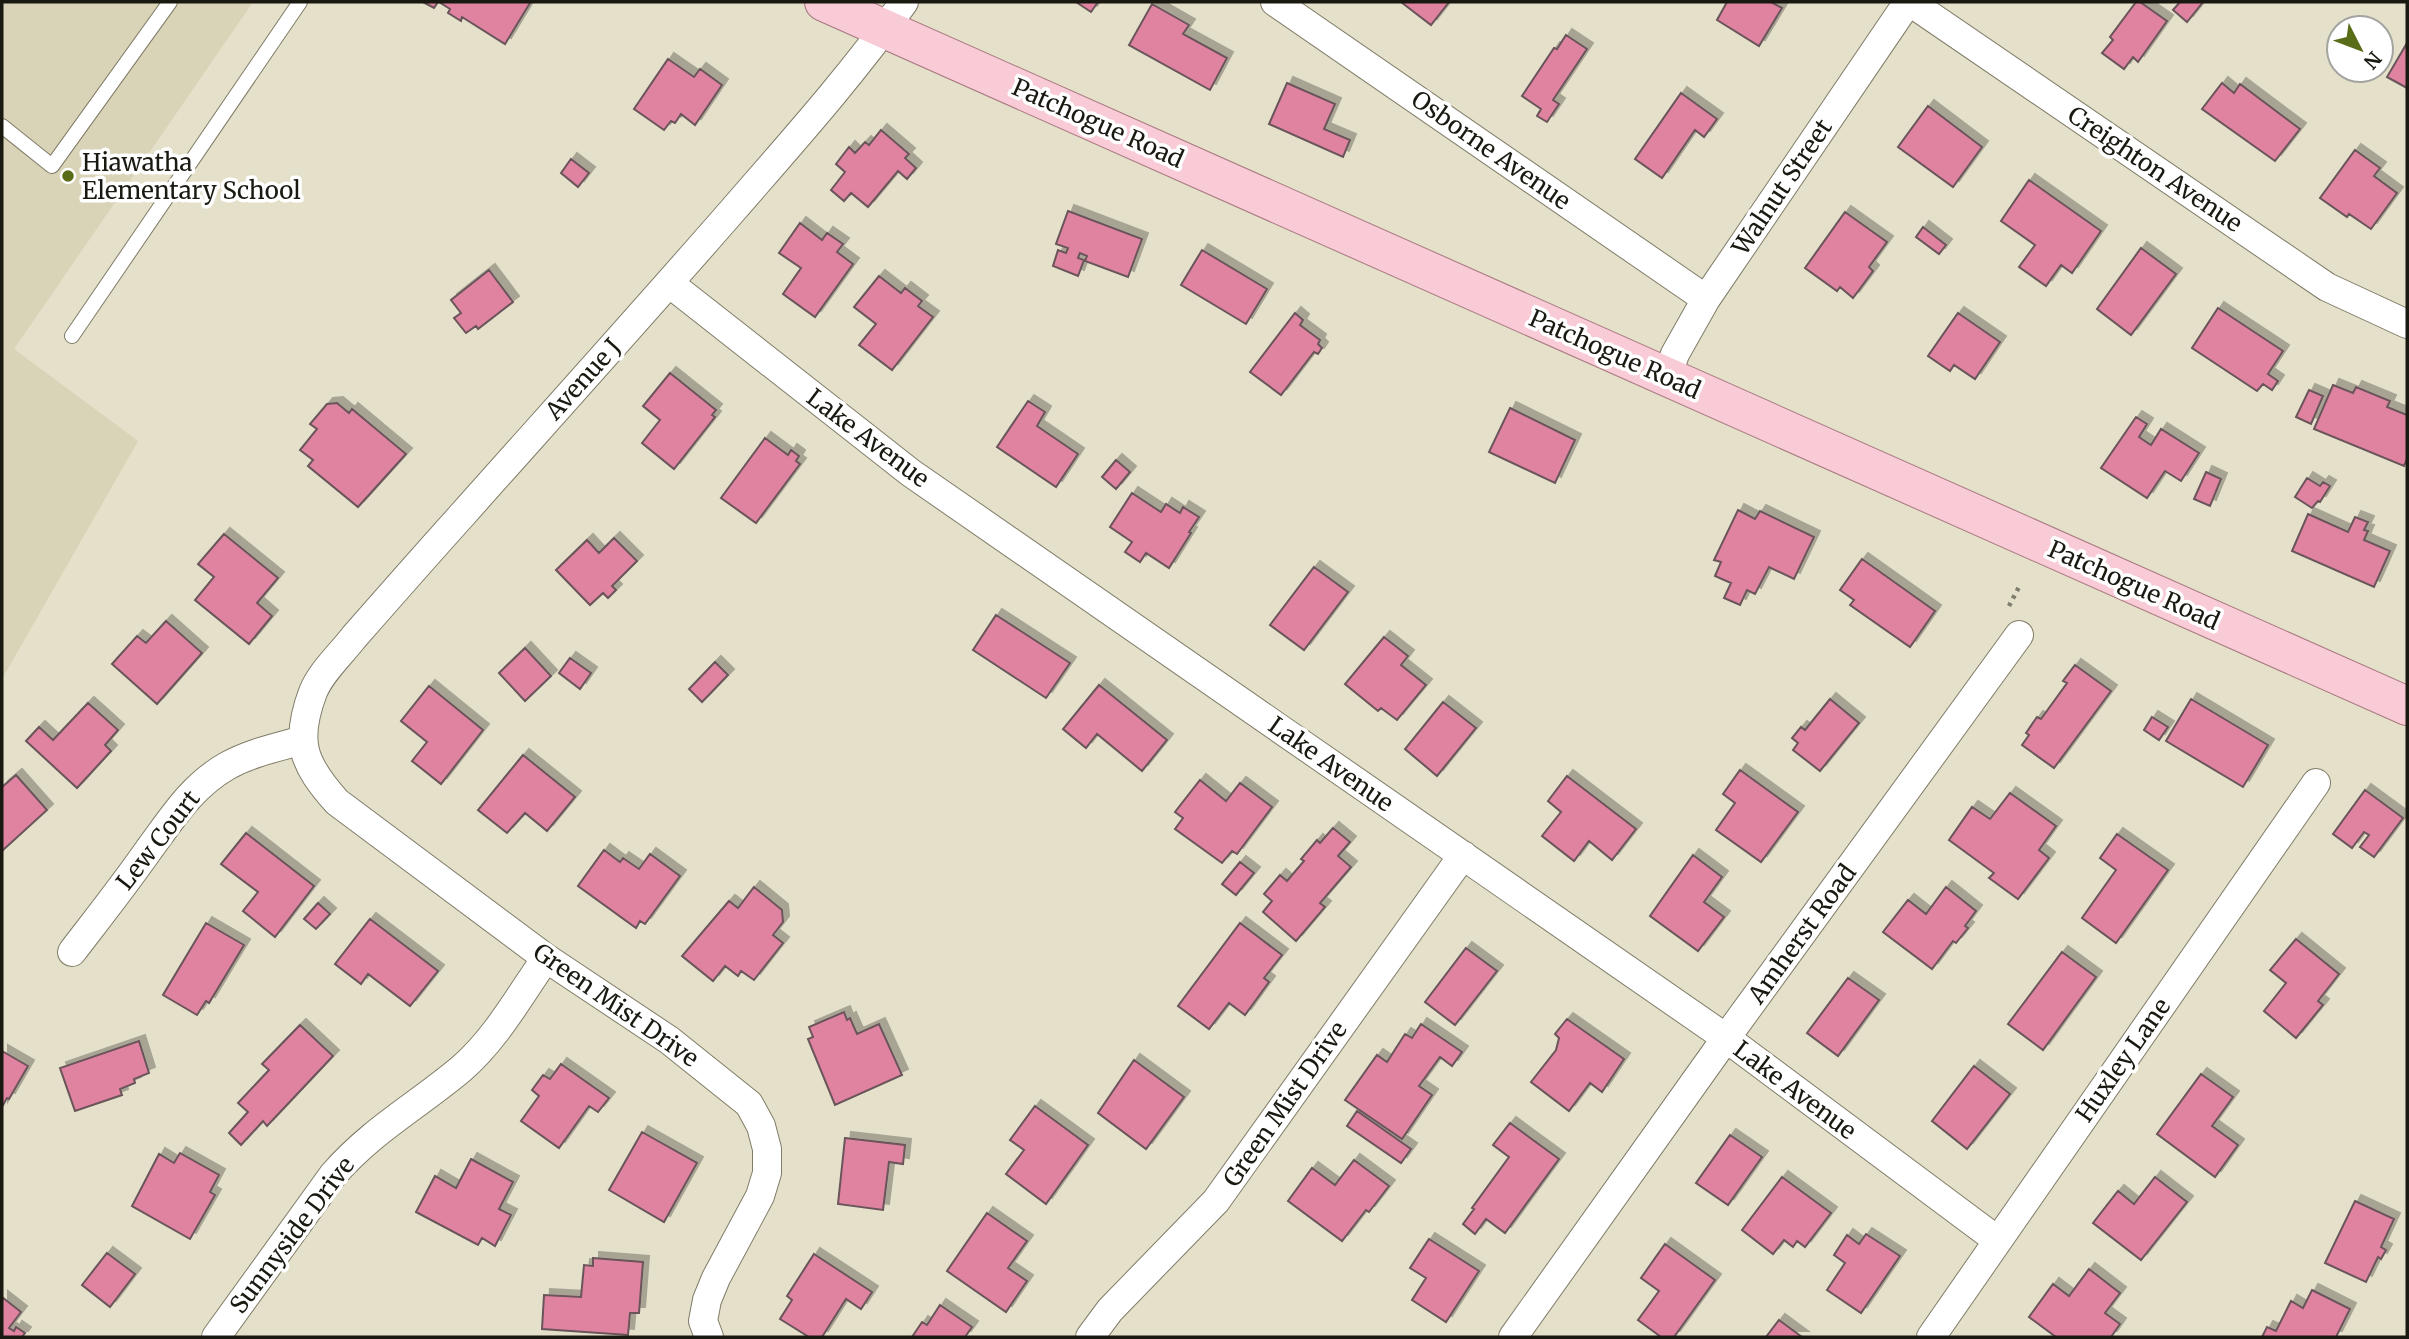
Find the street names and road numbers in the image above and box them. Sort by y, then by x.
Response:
street label: Patchogue Road [1007,71,1189,175]
street label: Osborne Avenue [1405,84,1577,216]
street label: Creighton Avenue [2062,99,2248,239]
street label: Walnut Street [1725,113,1839,262]
street label: Patchogue Road [1524,302,1706,406]
street label: Avenue J [538,332,628,427]
street label: Lake Avenue [801,382,935,494]
street label: Patchogue Road [2043,533,2225,637]
street label: Lake Avenue [1262,710,1400,818]
street label: Lew Court [109,783,207,896]
street label: Amherst Road [1740,858,1863,1010]
street label: Green Mist Drive [527,936,705,1074]
street label: Huxley Lane [2069,992,2177,1128]
street label: Green Mist Drive [1216,1015,1354,1193]
street label: Lake Avenue [1728,1034,1862,1146]
street label: Sunnyside Drive [223,1150,361,1320]

